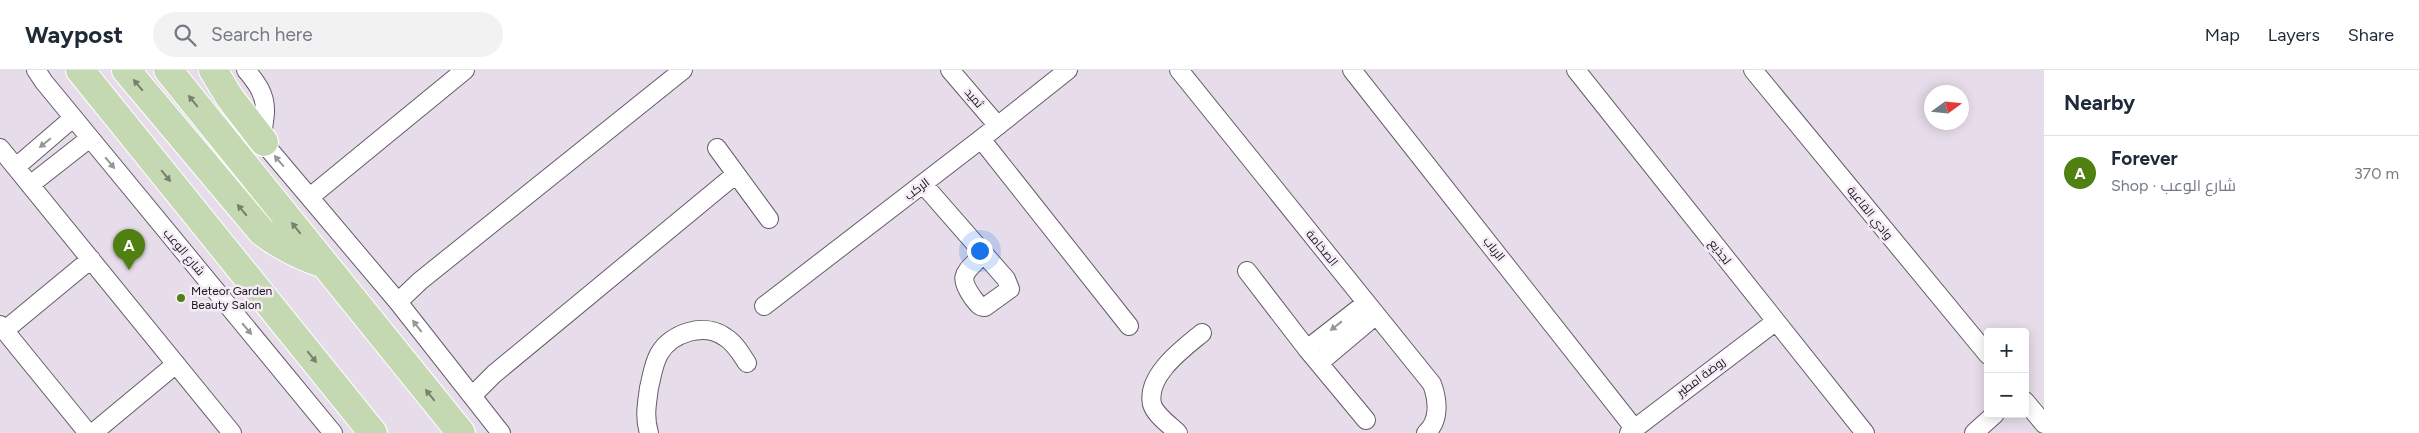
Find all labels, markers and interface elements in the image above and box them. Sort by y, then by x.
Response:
search box [153,12,503,57]
text: Waypost [25,20,123,49]
icon: search [171,21,199,49]
text: Search here [211,23,313,46]
text: Map [2205,24,2240,46]
text: Layers [2268,24,2320,46]
text: Share [2348,24,2394,46]
one-way arrow [133,79,144,91]
street label: ثميد [962,85,987,111]
north arrow [1924,85,1969,130]
text: Nearby [2064,90,2135,115]
one-way arrow [188,95,199,108]
one-way arrow [39,137,52,148]
text: Forever [2111,147,2178,170]
one-way arrow [105,156,116,169]
one-way arrow [273,156,285,168]
text: A [2074,164,2086,183]
text: 370 m [2354,164,2399,183]
one-way arrow [160,169,171,182]
street label: الركب [902,175,932,203]
text: Shop · شارع الوعب [2111,176,2236,195]
street label: وادي القاعية [1842,183,1896,244]
one-way arrow [237,204,248,217]
one-way arrow [290,221,301,234]
street label: شارع الوعب [160,226,208,279]
street label: الصخامة [1303,227,1341,269]
pin: A [113,229,145,270]
street label: الرباب [1480,234,1508,264]
street label: لجذيع [1705,237,1734,268]
your location [967,238,993,264]
place label: Meteor Garden Beauty Salon [191,284,273,312]
marker: Meteor Garden Beauty Salon [175,292,187,304]
one-way arrow [411,320,422,333]
one-way arrow [1330,320,1343,331]
one-way arrow [242,322,253,335]
map controls [1984,328,2029,418]
button: + [1984,328,2029,373]
one-way arrow [306,350,317,363]
street label: روضة امطير [1673,354,1728,400]
button: − [1984,373,2029,418]
one-way arrow [425,389,436,402]

